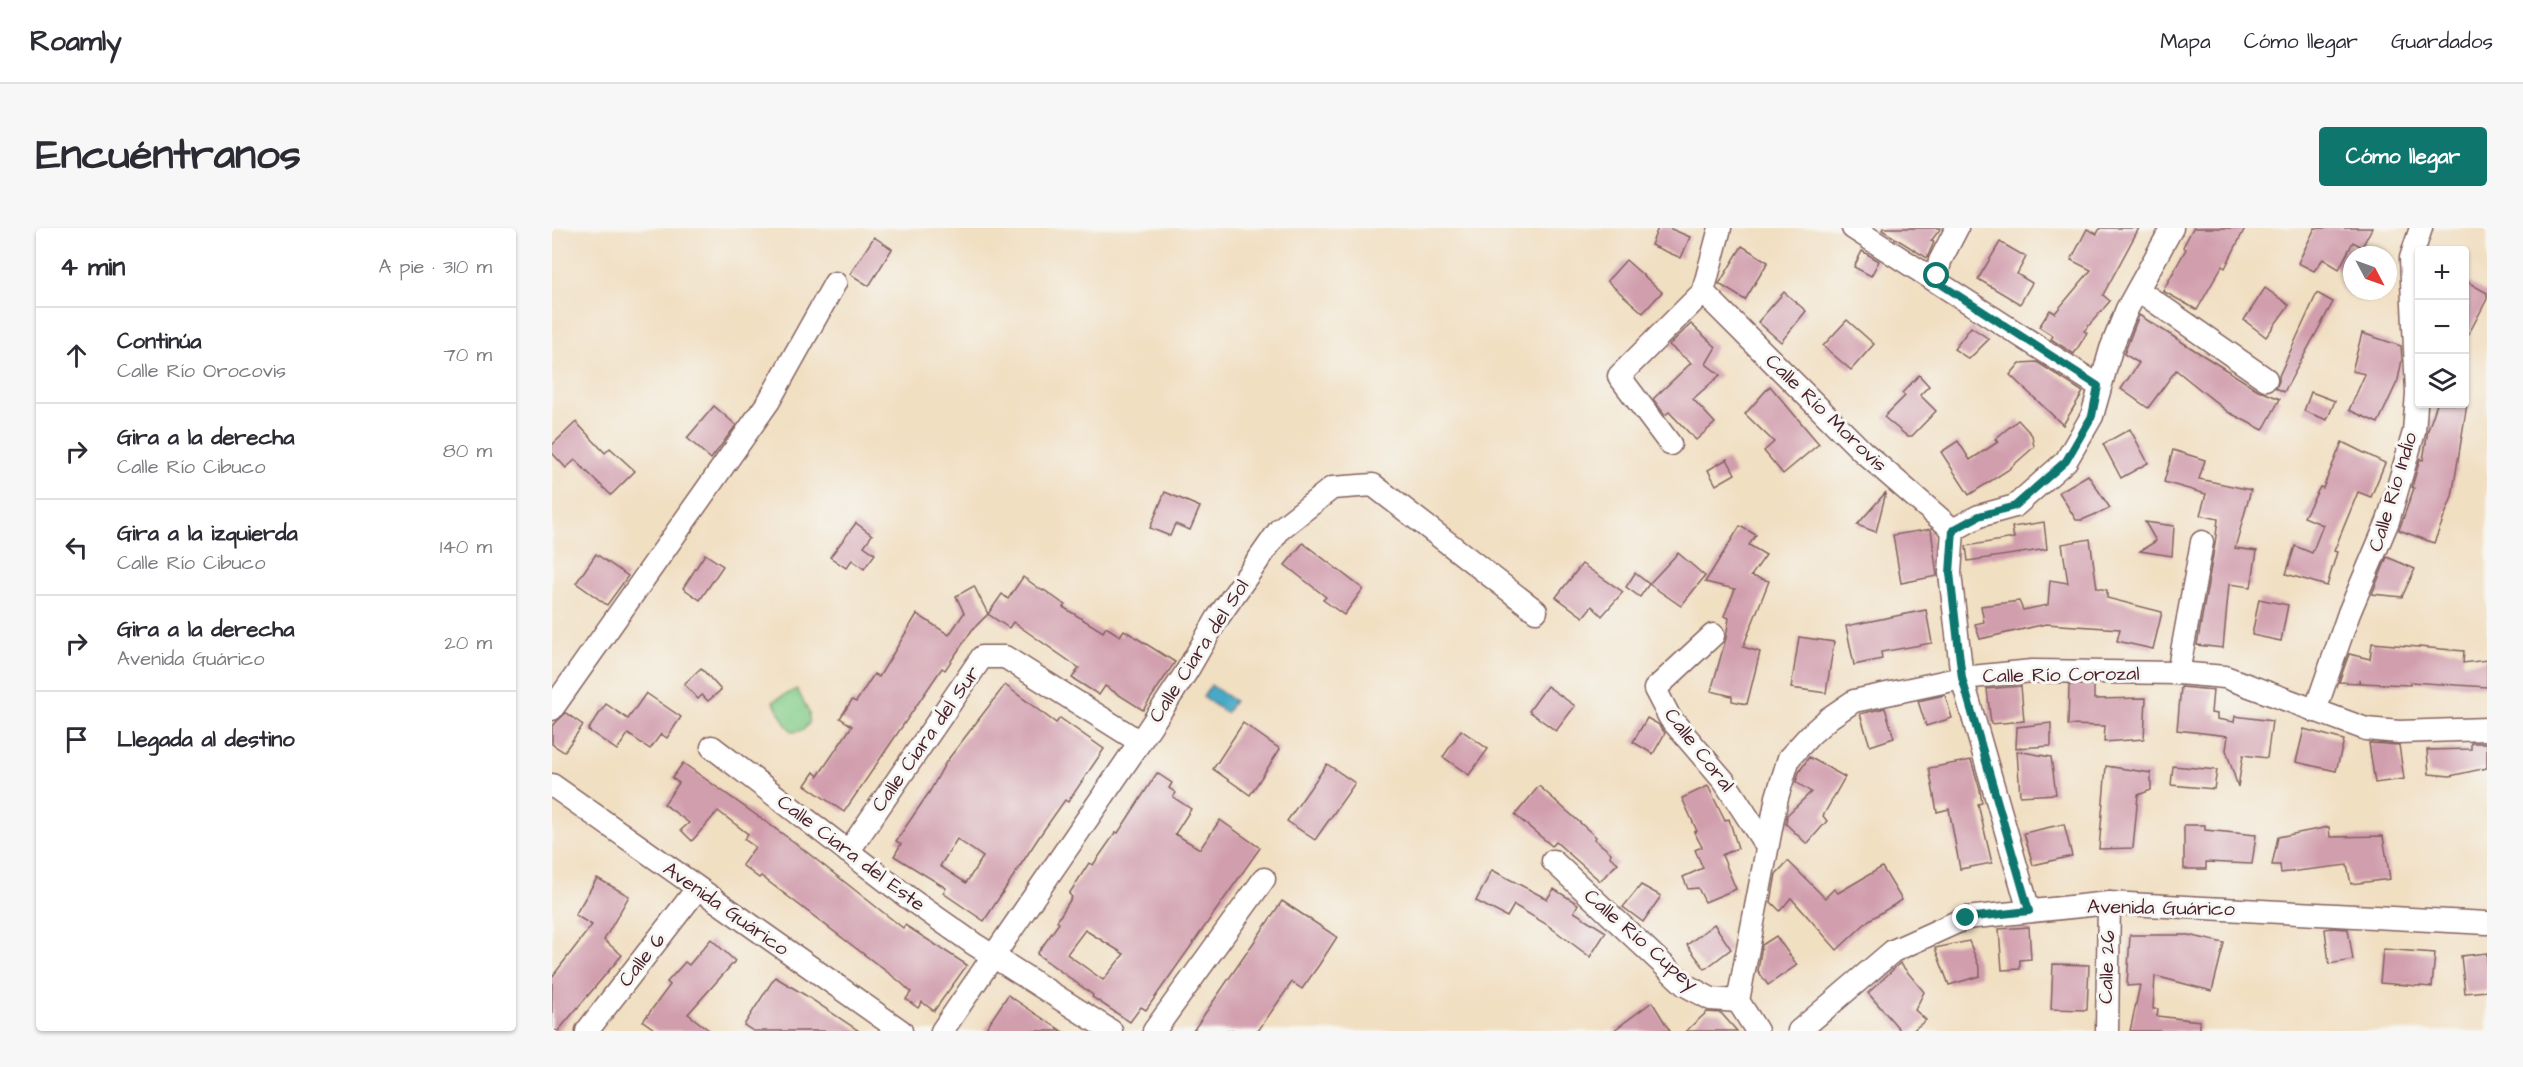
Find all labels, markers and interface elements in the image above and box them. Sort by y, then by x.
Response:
text: Roamly [30,22,122,61]
text: Mapa [2160,27,2211,56]
text: Cómo llegar [2244,27,2358,56]
text: Guardados [2391,27,2493,56]
text: Encuéntranos [36,127,301,185]
button: Cómo llegar [2319,127,2487,186]
north arrow [2343,246,2397,300]
map controls [2415,246,2469,408]
button: + [2415,246,2469,300]
text: 4 min [60,249,125,285]
text: A pie · 310 m [378,253,492,281]
route start [1923,262,1949,288]
button: − [2415,300,2469,354]
text: Continúa [117,326,202,357]
icon: ahead [60,339,93,372]
text: 70 m [444,341,492,369]
street label: Calle Río Morovis [1759,348,1893,478]
button: layers [2415,354,2469,408]
text: Calle Río Orocovis [117,357,286,385]
text: Gira a la derecha [117,422,294,453]
street label: Calle Río Indio [2362,429,2424,555]
icon: right [60,435,93,468]
text: 80 m [443,437,492,465]
text: Calle Río Cibuco [117,453,265,481]
text: Gira a la izquierda [117,518,298,549]
icon: left [60,531,93,564]
text: 140 m [440,533,492,561]
text: Calle Río Cibuco [117,549,265,577]
street label: Calle Ciara del Sol [1142,574,1256,728]
text: Gira a la derecha [117,614,294,645]
icon: right [60,627,93,660]
text: 20 m [444,629,492,657]
text: Avenida Guárico [117,645,265,673]
street label: Calle Ciara del Sur [865,660,987,818]
street label: Calle Río Corozal [1982,660,2140,690]
street label: Calle Coral [1657,702,1741,798]
icon: arrive [60,723,93,756]
text: Llegada al destino [117,724,295,755]
street label: Calle Ciara del Este [771,788,931,918]
street label: Avenida Guárico [658,855,794,963]
street label: Calle Río Cupey [1577,882,1704,998]
street label: Avenida Guárico [2087,893,2235,923]
route end [1952,904,1978,930]
street label: Calle 6 [612,927,672,993]
street label: Calle 26 [2092,929,2122,1004]

